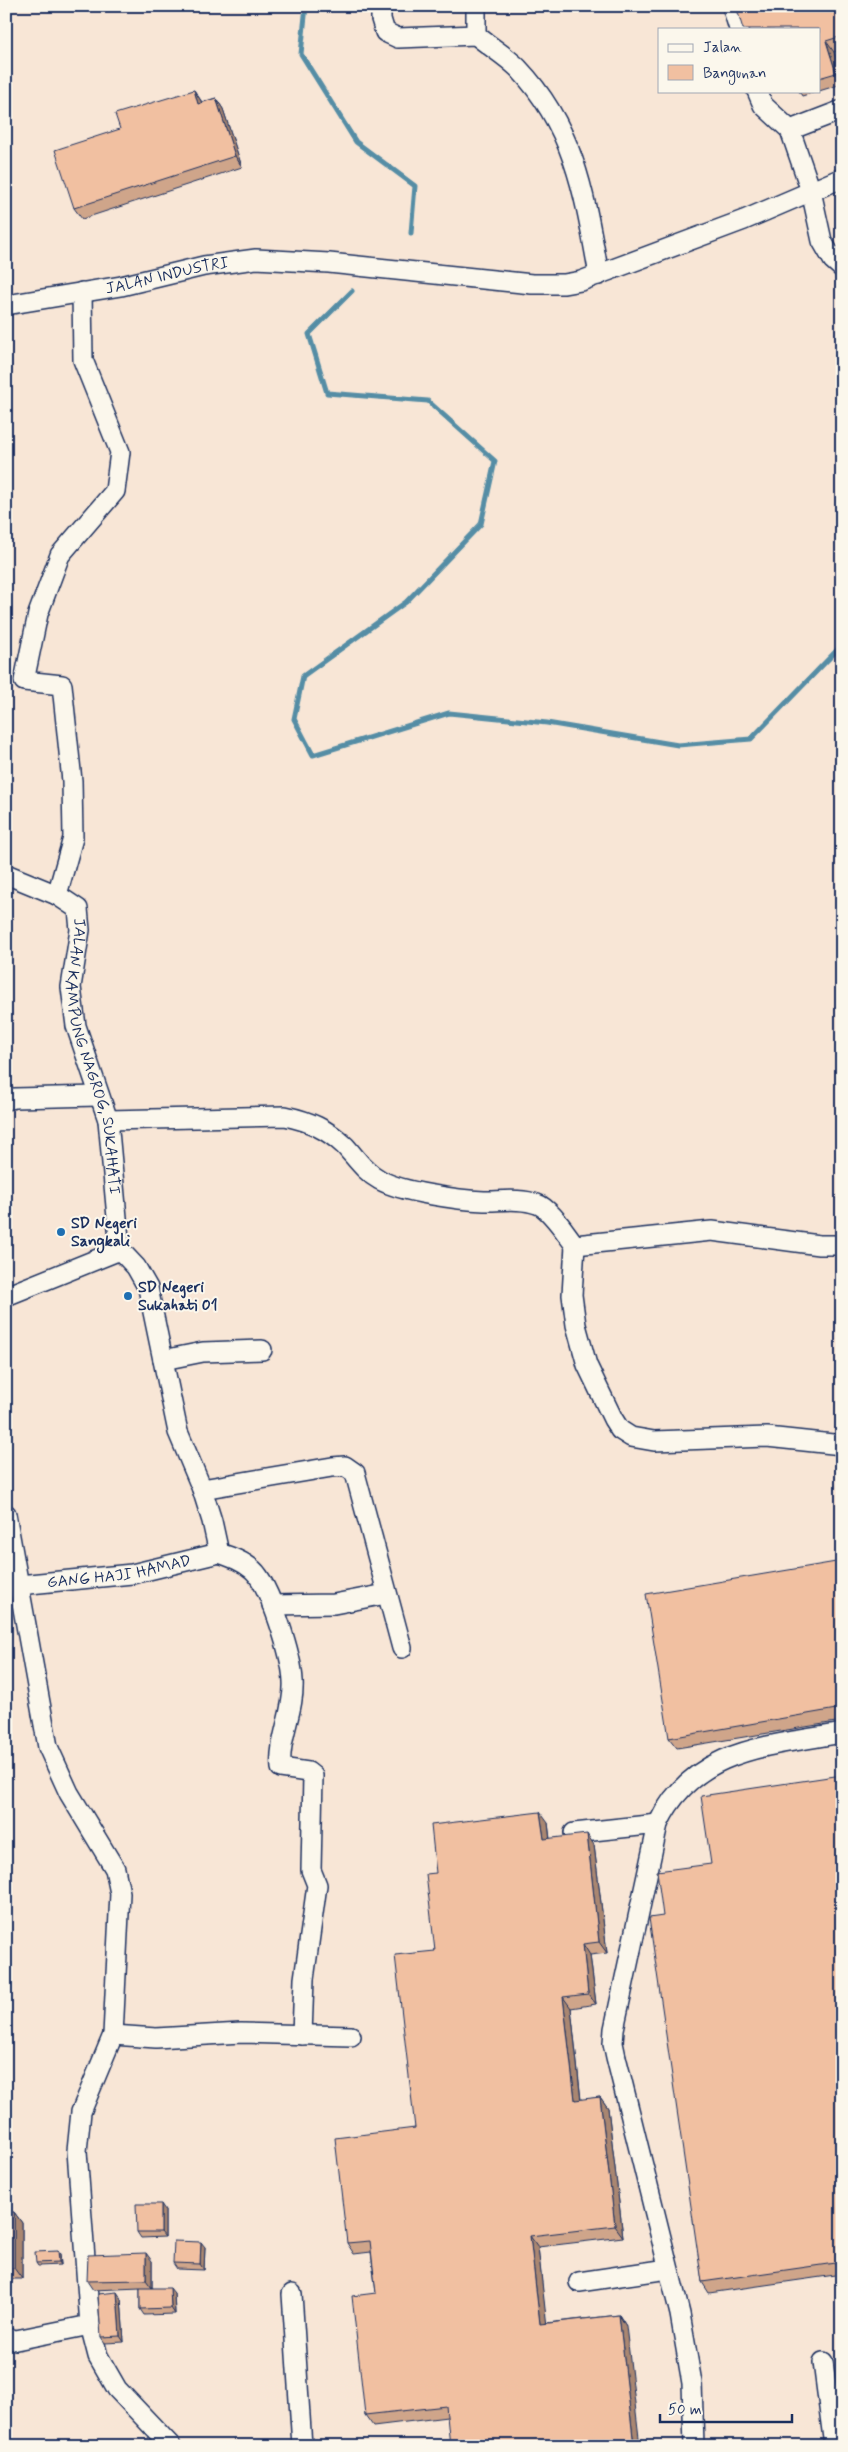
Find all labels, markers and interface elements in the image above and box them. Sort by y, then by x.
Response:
legend [658,28,820,92]
text: Jalan [703,38,742,58]
text: Bangunan [703,64,766,85]
street label: JALAN INDUSTRI [104,252,230,299]
street label: JALAN KAMPUNG NAGROG, SUKAHATI [60,917,125,1195]
place label: SD Negeri Sangkali [71,1213,137,1254]
marker: SD Negeri Sangkali [55,1226,67,1238]
place label: SD Negeri Sukahati 01 [138,1277,218,1316]
marker: SD Negeri Sukahati 01 [122,1290,134,1302]
street label: GANG HAJI HAMAD [46,1550,193,1593]
scale bar [660,2392,793,2424]
text: 50 m [668,2400,702,2420]

